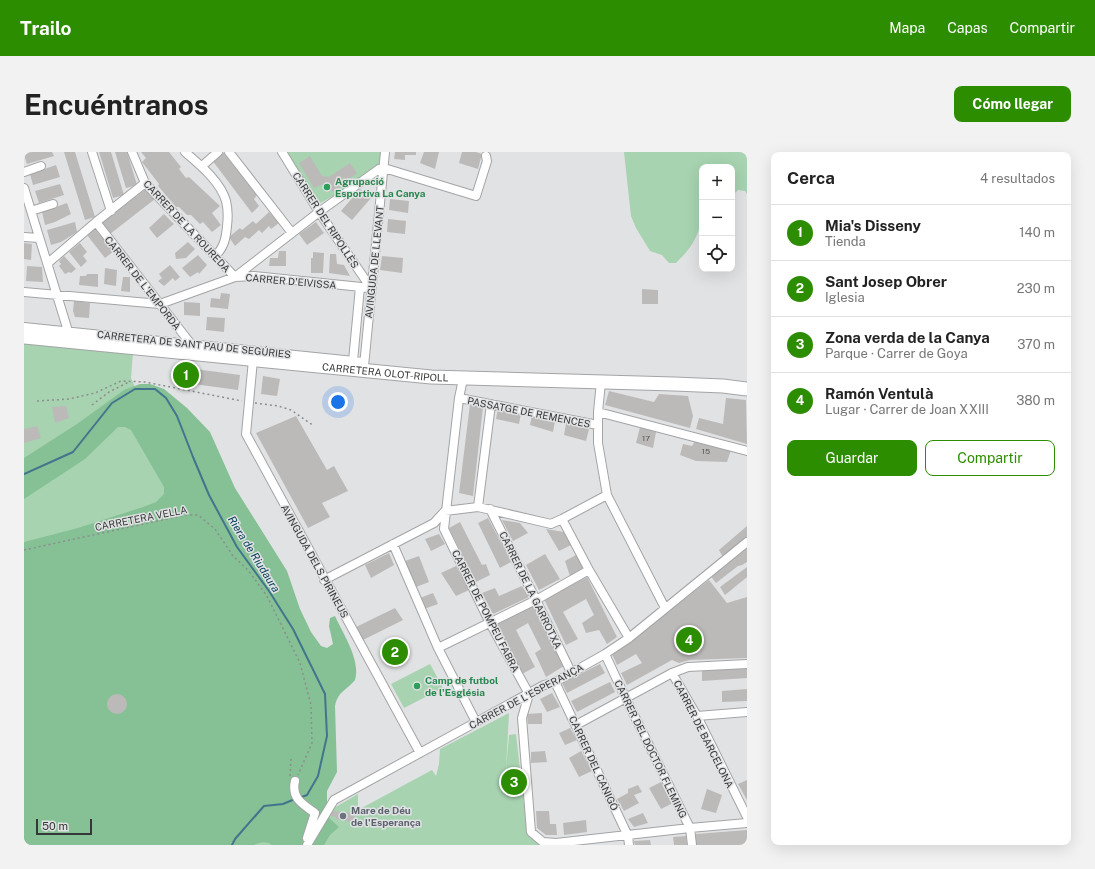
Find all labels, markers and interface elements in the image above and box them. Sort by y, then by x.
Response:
text: Trailo [20,17,72,39]
text: Mapa [889,20,925,36]
text: Capas [947,20,988,36]
text: Compartir [1010,20,1075,36]
button: Cómo llegar [954,86,1071,122]
text: Encuéntranos [24,88,209,121]
map controls [699,164,735,272]
button: + [699,164,735,200]
text: Cerca [787,168,835,188]
street label: CARRER DEL RIPOLLÈS [290,170,362,271]
text: 4 resultados [980,171,1055,186]
place label: Agrupació Esportiva La Canya [335,175,426,199]
street label: CARRER DE LA ROUREDA [141,177,233,275]
marker: Agrupació Esportiva La Canya [322,182,332,192]
button: − [699,200,735,236]
street label: AVINGUDA DE LLEVANT [362,205,386,319]
text: Mia's Disseny [825,217,921,234]
text: 1 [797,225,803,240]
text: 140 m [1019,225,1055,240]
street label: CARRER DE L'EMPORDÀ [103,234,183,332]
text: Tienda [825,234,866,249]
button: locate [699,236,735,272]
street label: CARRER D'EIVISSA [245,271,337,291]
text: Sant Josep Obrer [825,273,947,290]
text: 2 [796,281,804,296]
text: 230 m [1017,281,1055,296]
text: Iglesia [825,290,865,305]
street label: CARRETERA DE SANT PAU DE SEGÚRIES [97,328,292,360]
text: Zona verda de la Canya [825,329,990,346]
text: 3 [796,337,804,352]
text: 370 m [1017,337,1055,352]
text: Parque · Carrer de Goya [825,346,968,361]
pin: 1 [173,360,199,390]
street label: CARRETERA OLOT-RIPOLL [322,360,449,384]
text: Ramón Ventulà [825,385,933,402]
your location [328,392,348,412]
text: 4 [796,393,804,408]
text: 380 m [1016,393,1055,408]
street label: PASSATGE DE REMENCES [466,394,592,430]
text: Lugar · Carrer de Joan XXIII [825,402,989,417]
house number: 17 [642,433,650,443]
button: Guardar [787,440,917,476]
button: Compartir [925,440,1055,476]
house number: 15 [702,446,710,456]
street label: AVINGUDA DELS PIRINEUS [279,502,351,620]
street label: CARRETERA VELLA [94,503,188,533]
water label: Riera de Riudaura [226,514,282,594]
street label: CARRER DE LA GARROTXA [497,529,565,651]
street label: CARRER DE POMPEU FABRA [450,548,522,674]
pin: 4 [676,625,702,655]
pin: 2 [382,637,408,667]
street label: CARRER DE L'ESPERANÇA [467,661,585,731]
place label: Camp de futbol de l'Església [425,674,498,698]
street label: CARRER DEL DOCTOR FLEMING [612,678,690,820]
street label: CARRER DE BARCELONA [672,678,736,790]
marker: Camp de futbol de l'Església [412,681,422,691]
street label: CARRER DEL CANIGÓ [567,714,621,812]
pin: 3 [501,767,527,797]
place label: Mare de Déu de l'Esperança [351,804,421,828]
marker: Mare de Déu de l'Esperança [338,811,348,821]
scale bar [36,817,92,836]
text: 50 m [42,820,68,832]

